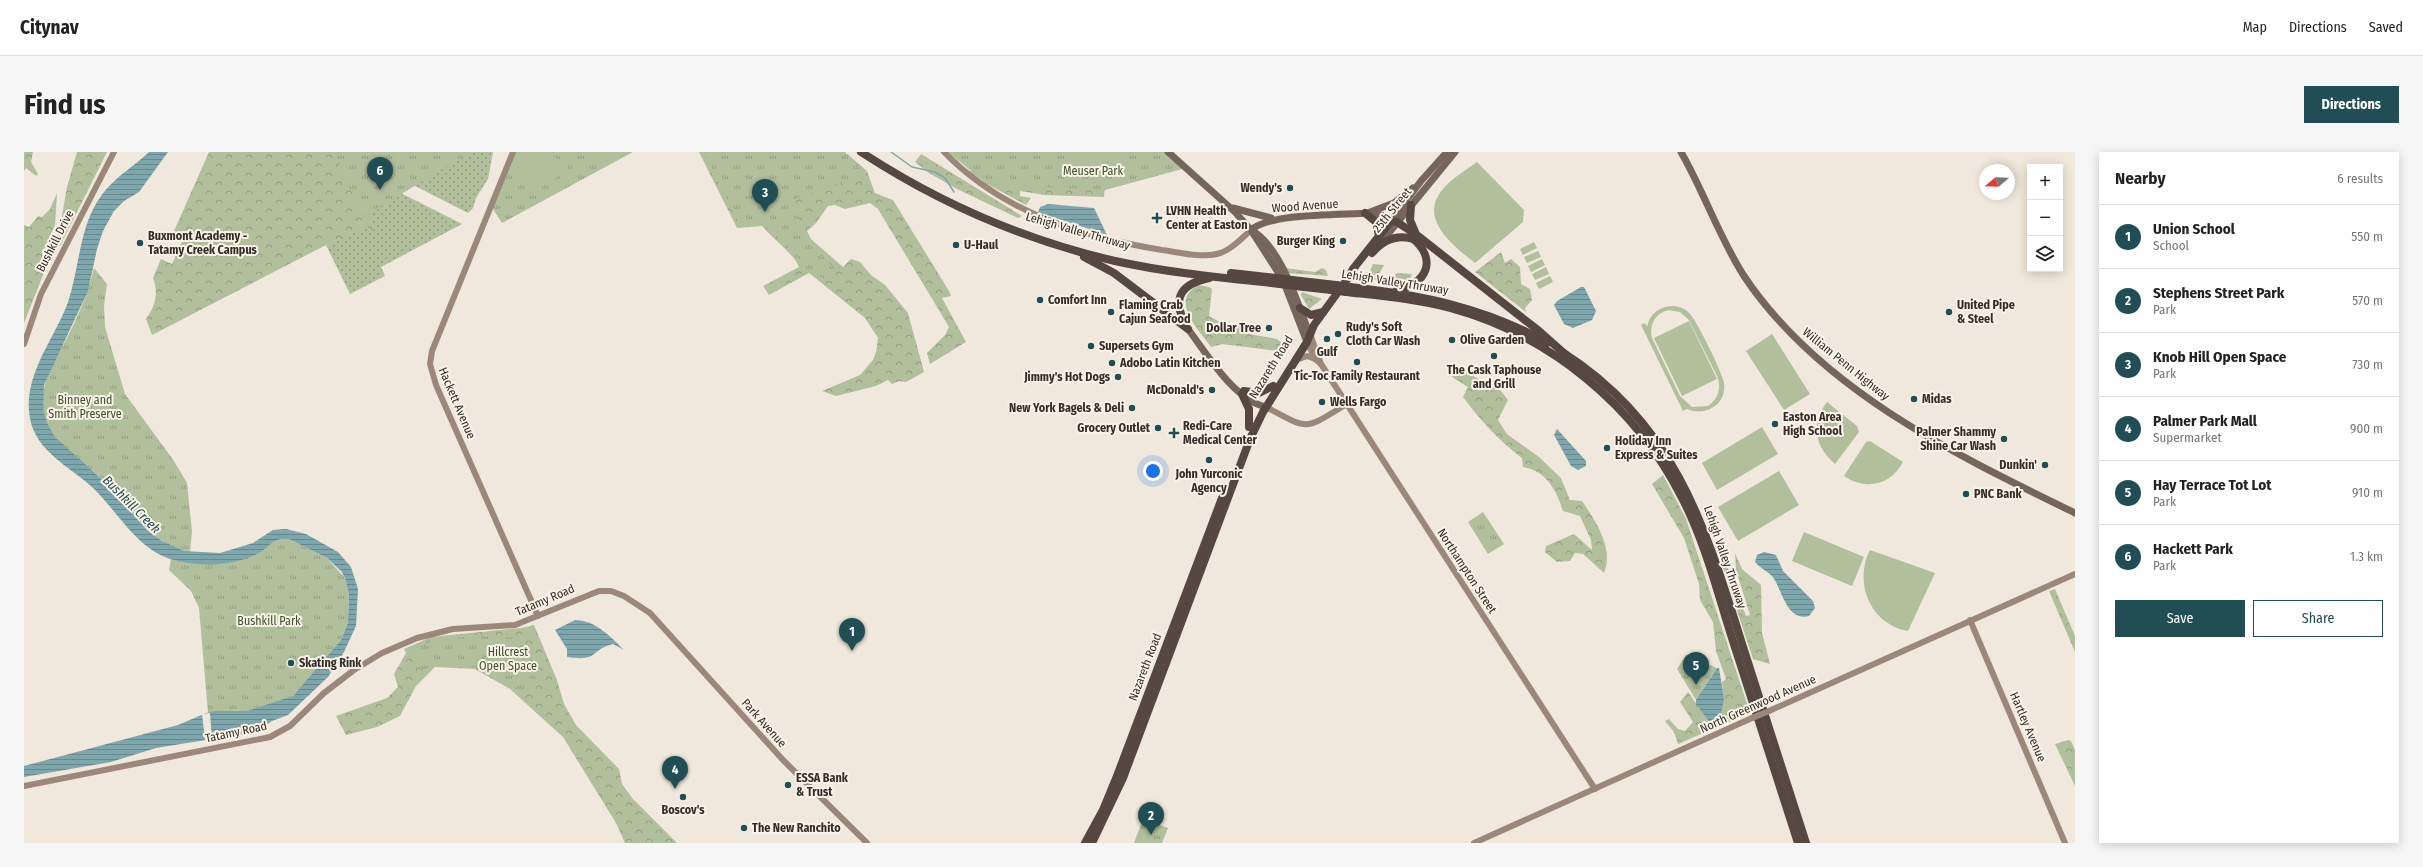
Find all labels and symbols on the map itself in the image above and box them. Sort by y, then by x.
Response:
pin: 6 [367,157,393,190]
park label: Meuser Park [1063,164,1123,178]
north arrow [1979,164,2015,200]
pin: 3 [752,179,778,212]
place label: Wendy's [1240,181,1283,195]
marker: Wendy's [1285,183,1295,193]
street label: 25th Street [1370,185,1414,235]
street label: Wood Avenue [1271,197,1339,215]
place label: LVHN Health Center at Easton [1166,204,1248,232]
street label: Bushkill Drive [33,208,77,274]
street label: Lehigh Valley Thruway [1024,209,1132,253]
marker: LVHN Health Center at Easton [1151,212,1163,224]
place label: Buxmont Academy - Tatamy Creek Campus [148,229,258,257]
place label: Burger King [1277,234,1335,248]
marker: Burger King [1338,236,1348,246]
marker: Buxmont Academy - Tatamy Creek Campus [135,238,145,248]
place label: U-Haul [964,238,999,252]
marker: U-Haul [951,240,961,250]
street label: Lehigh Valley Thruway [1341,267,1450,297]
place label: Comfort Inn [1048,293,1107,307]
marker: Comfort Inn [1035,295,1045,305]
place label: Flaming Crab Cajun Seafood [1119,298,1191,326]
place label: United Pipe & Steel [1957,298,2015,326]
marker: Flaming Crab Cajun Seafood [1106,307,1116,317]
marker: United Pipe & Steel [1944,307,1954,317]
place label: Rudy's Soft Cloth Car Wash [1346,320,1420,348]
place label: Dollar Tree [1206,321,1261,335]
marker: Dollar Tree [1264,323,1274,333]
street label: William Penn Highway [1800,325,1893,404]
marker: Rudy's Soft Cloth Car Wash [1333,329,1343,339]
street label: Nazareth Road [1246,333,1296,401]
place label: Olive Garden [1460,333,1524,347]
marker: Gulf [1322,334,1332,344]
marker: Olive Garden [1447,335,1457,345]
place label: Supersets Gym [1099,339,1174,353]
marker: Supersets Gym [1086,341,1096,351]
place label: Gulf [1317,345,1338,359]
marker: The Cask Taphouse and Grill [1489,351,1499,361]
place label: Adobo Latin Kitchen [1119,356,1220,370]
marker: Tic-Toc Family Restaurant [1352,357,1362,367]
marker: Adobo Latin Kitchen [1107,358,1117,368]
place label: The Cask Taphouse and Grill [1447,363,1541,391]
street label: Hackett Avenue [436,365,478,441]
place label: Tic-Toc Family Restaurant [1294,369,1421,383]
place label: Jimmy's Hot Dogs [1023,370,1111,384]
marker: Jimmy's Hot Dogs [1113,372,1123,382]
place label: McDonald's [1147,383,1205,397]
marker: McDonald's [1207,385,1217,395]
place label: Midas [1922,392,1952,406]
park label: Binney and Smith Preserve [48,393,122,421]
marker: Midas [1909,394,1919,404]
place label: Wells Fargo [1330,395,1387,409]
marker: Wells Fargo [1317,397,1327,407]
place label: New York Bagels & Deli [1009,401,1124,415]
marker: New York Bagels & Deli [1127,403,1137,413]
place label: Easton Area High School [1783,410,1843,438]
place label: Redi-Care Medical Center [1183,419,1258,447]
marker: Easton Area High School [1770,419,1780,429]
place label: Grocery Outlet [1077,421,1151,435]
marker: Grocery Outlet [1153,423,1163,433]
place label: Palmer Shammy Shine Car Wash [1916,425,1996,453]
marker: Redi-Care Medical Center [1168,427,1180,439]
place label: Holiday Inn Express & Suites [1615,434,1698,462]
marker: Palmer Shammy Shine Car Wash [1999,434,2009,444]
marker: Holiday Inn Express & Suites [1602,443,1612,453]
marker: John Yurconic Agency [1204,455,1214,465]
place label: Dunkin' [1999,458,2037,472]
marker: Dunkin' [2040,460,2050,470]
your location [1143,461,1163,481]
place label: John Yurconic Agency [1174,467,1243,495]
water label: Bushkill Creek [100,473,164,537]
place label: PNC Bank [1974,487,2022,501]
marker: PNC Bank [1961,489,1971,499]
street label: Lehigh Valley Thruway [1701,504,1749,611]
street label: Northampton Street [1434,526,1500,616]
street label: Tatamy Road [513,581,577,619]
park label: Bushkill Park [237,614,301,628]
pin: 1 [839,618,865,651]
street label: Nazareth Road [1126,631,1164,703]
park label: Hillcrest Open Space [479,645,537,673]
pin: 5 [1683,652,1709,685]
place label: Skating Rink [299,656,362,670]
marker: Skating Rink [286,658,296,668]
street label: North Greenwood Avenue [1698,672,1818,736]
street label: Hartley Avenue [2007,690,2049,764]
street label: Park Avenue [739,696,789,750]
street label: Tatamy Road [204,719,268,745]
pin: 4 [662,756,688,789]
place label: ESSA Bank & Trust [796,771,849,799]
marker: ESSA Bank & Trust [783,780,793,790]
marker: Boscov's [678,792,688,802]
pin: 2 [1138,802,1164,835]
place label: Boscov's [661,803,705,817]
place label: The New Ranchito [752,821,841,835]
marker: The New Ranchito [739,823,749,833]

